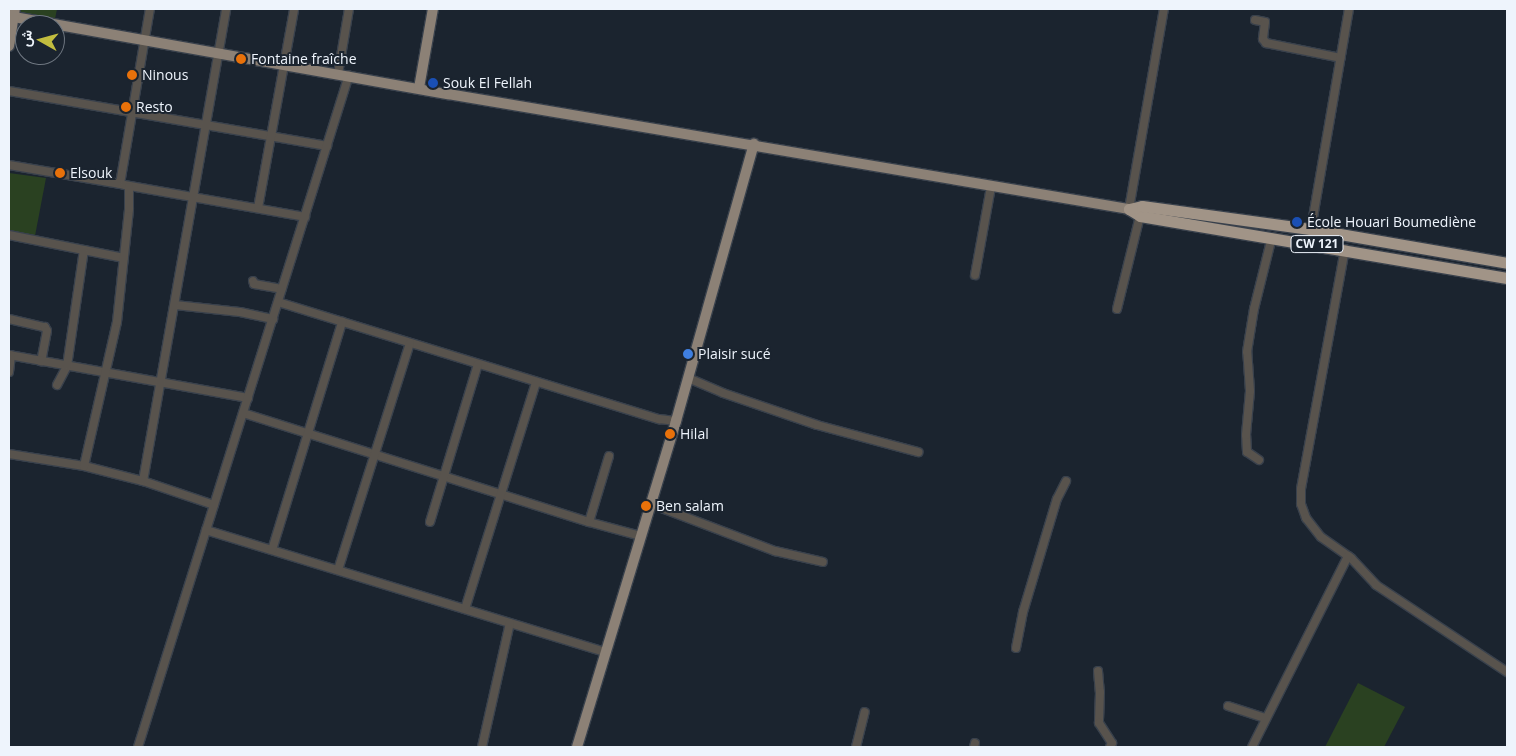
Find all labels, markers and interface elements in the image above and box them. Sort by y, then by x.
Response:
north arrow [15,15,65,65]
text: ش [15,29,36,48]
place label: Fontaine fraîche [251,51,357,67]
marker: Fontaine fraîche [235,53,247,65]
place label: Ninous [142,67,188,83]
marker: Ninous [126,69,138,81]
place label: Souk El Fellah [443,75,532,91]
marker: Souk El Fellah [427,77,439,89]
place label: Resto [136,99,173,115]
marker: Resto [120,101,132,113]
place label: Elsouk [70,165,112,181]
marker: Elsouk [54,167,66,179]
place label: École Houari Boumediène [1307,214,1476,230]
marker: École Houari Boumediène [1291,216,1303,228]
road number: CW 121 [1290,234,1344,253]
place label: Plaisir sucé [698,346,771,362]
marker: Plaisir sucé [682,348,694,360]
place label: Hilal [680,426,709,442]
marker: Hilal [664,428,676,440]
place label: Ben salam [656,498,724,514]
marker: Ben salam [640,500,652,512]

